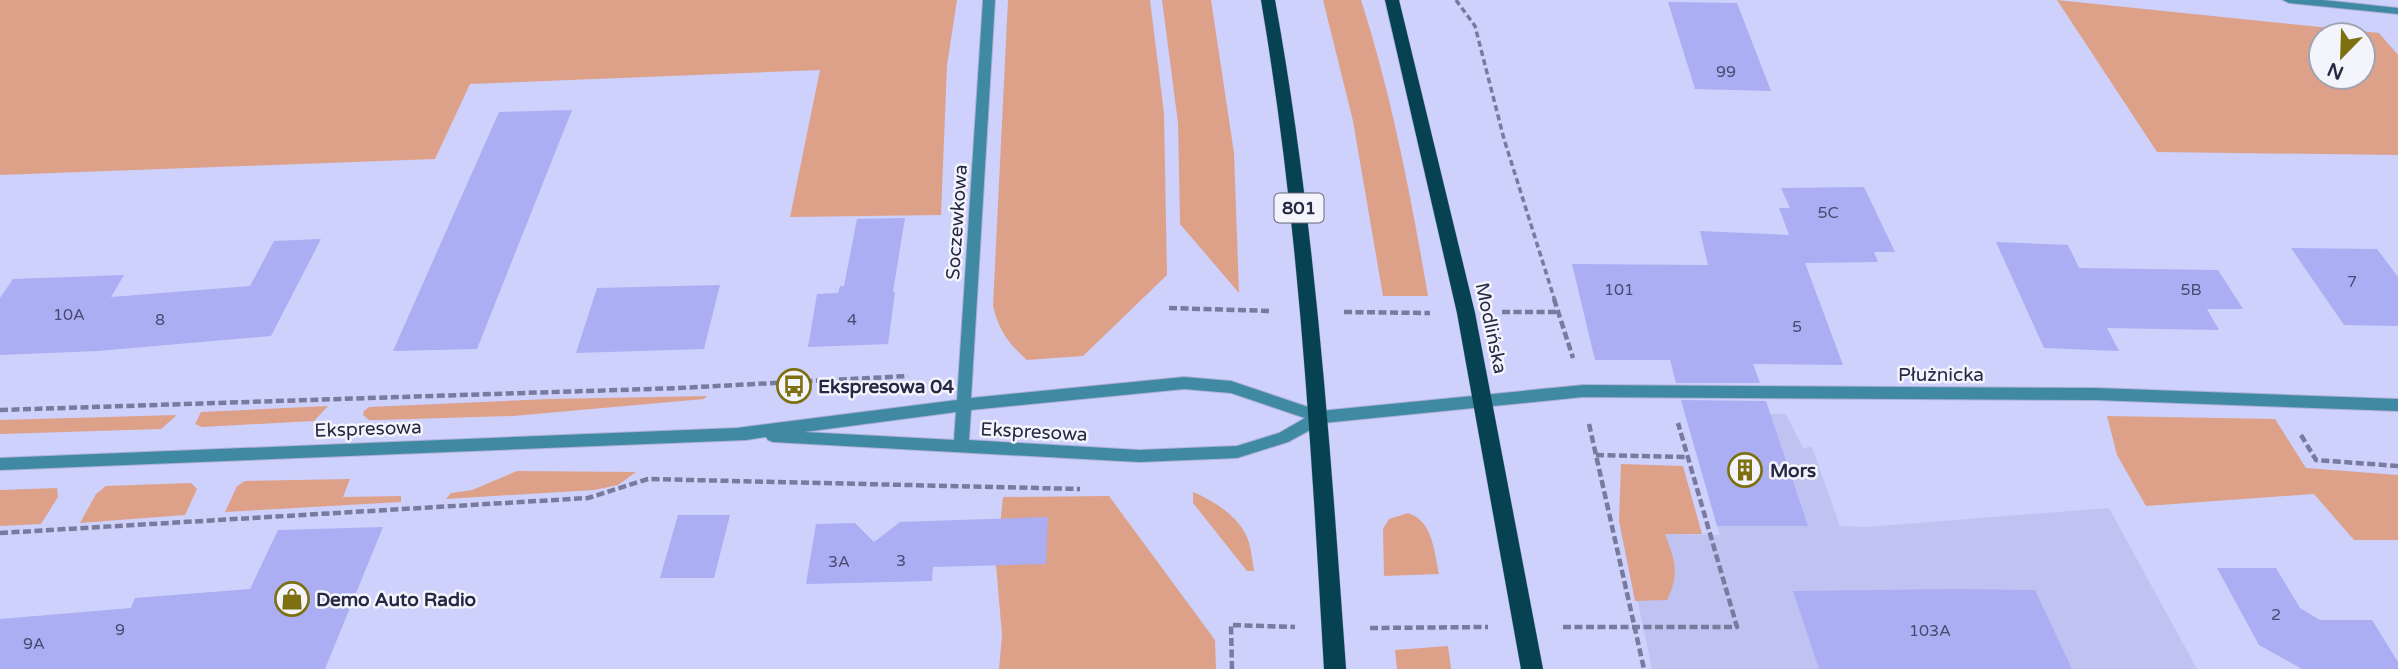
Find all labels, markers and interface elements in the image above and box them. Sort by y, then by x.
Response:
north arrow [2307,21,2377,91]
text: N [2324,58,2347,84]
house number: 99 [1716,62,1736,82]
street label: Soczewkowa [942,164,972,281]
road number: 801 [1274,194,1324,223]
house number: 5C [1817,203,1839,223]
house number: 7 [2347,272,2357,292]
house number: 101 [1604,280,1634,300]
house number: 5B [2180,280,2202,300]
street label: Modlińska [1471,281,1511,376]
house number: 10A [53,305,85,325]
house number: 8 [155,310,165,330]
house number: 4 [847,310,857,330]
house number: 5 [1792,317,1802,337]
street label: Płużnicka [1898,364,1984,386]
bus stop icon: Ekspresowa 04 [775,367,813,405]
place label: Ekspresowa 04 [818,376,954,399]
street label: Ekspresowa [314,416,422,442]
street label: Ekspresowa [980,418,1088,446]
building icon: Mors [1726,451,1764,489]
place label: Mors [1770,460,1816,482]
house number: 3 [896,551,906,571]
house number: 3A [828,552,850,572]
shop icon: Demo Auto Radio [273,580,311,618]
place label: Demo Auto Radio [316,589,476,611]
house number: 2 [2271,605,2281,625]
house number: 9 [115,620,125,640]
house number: 103A [1909,621,1951,641]
house number: 9A [23,634,45,654]

